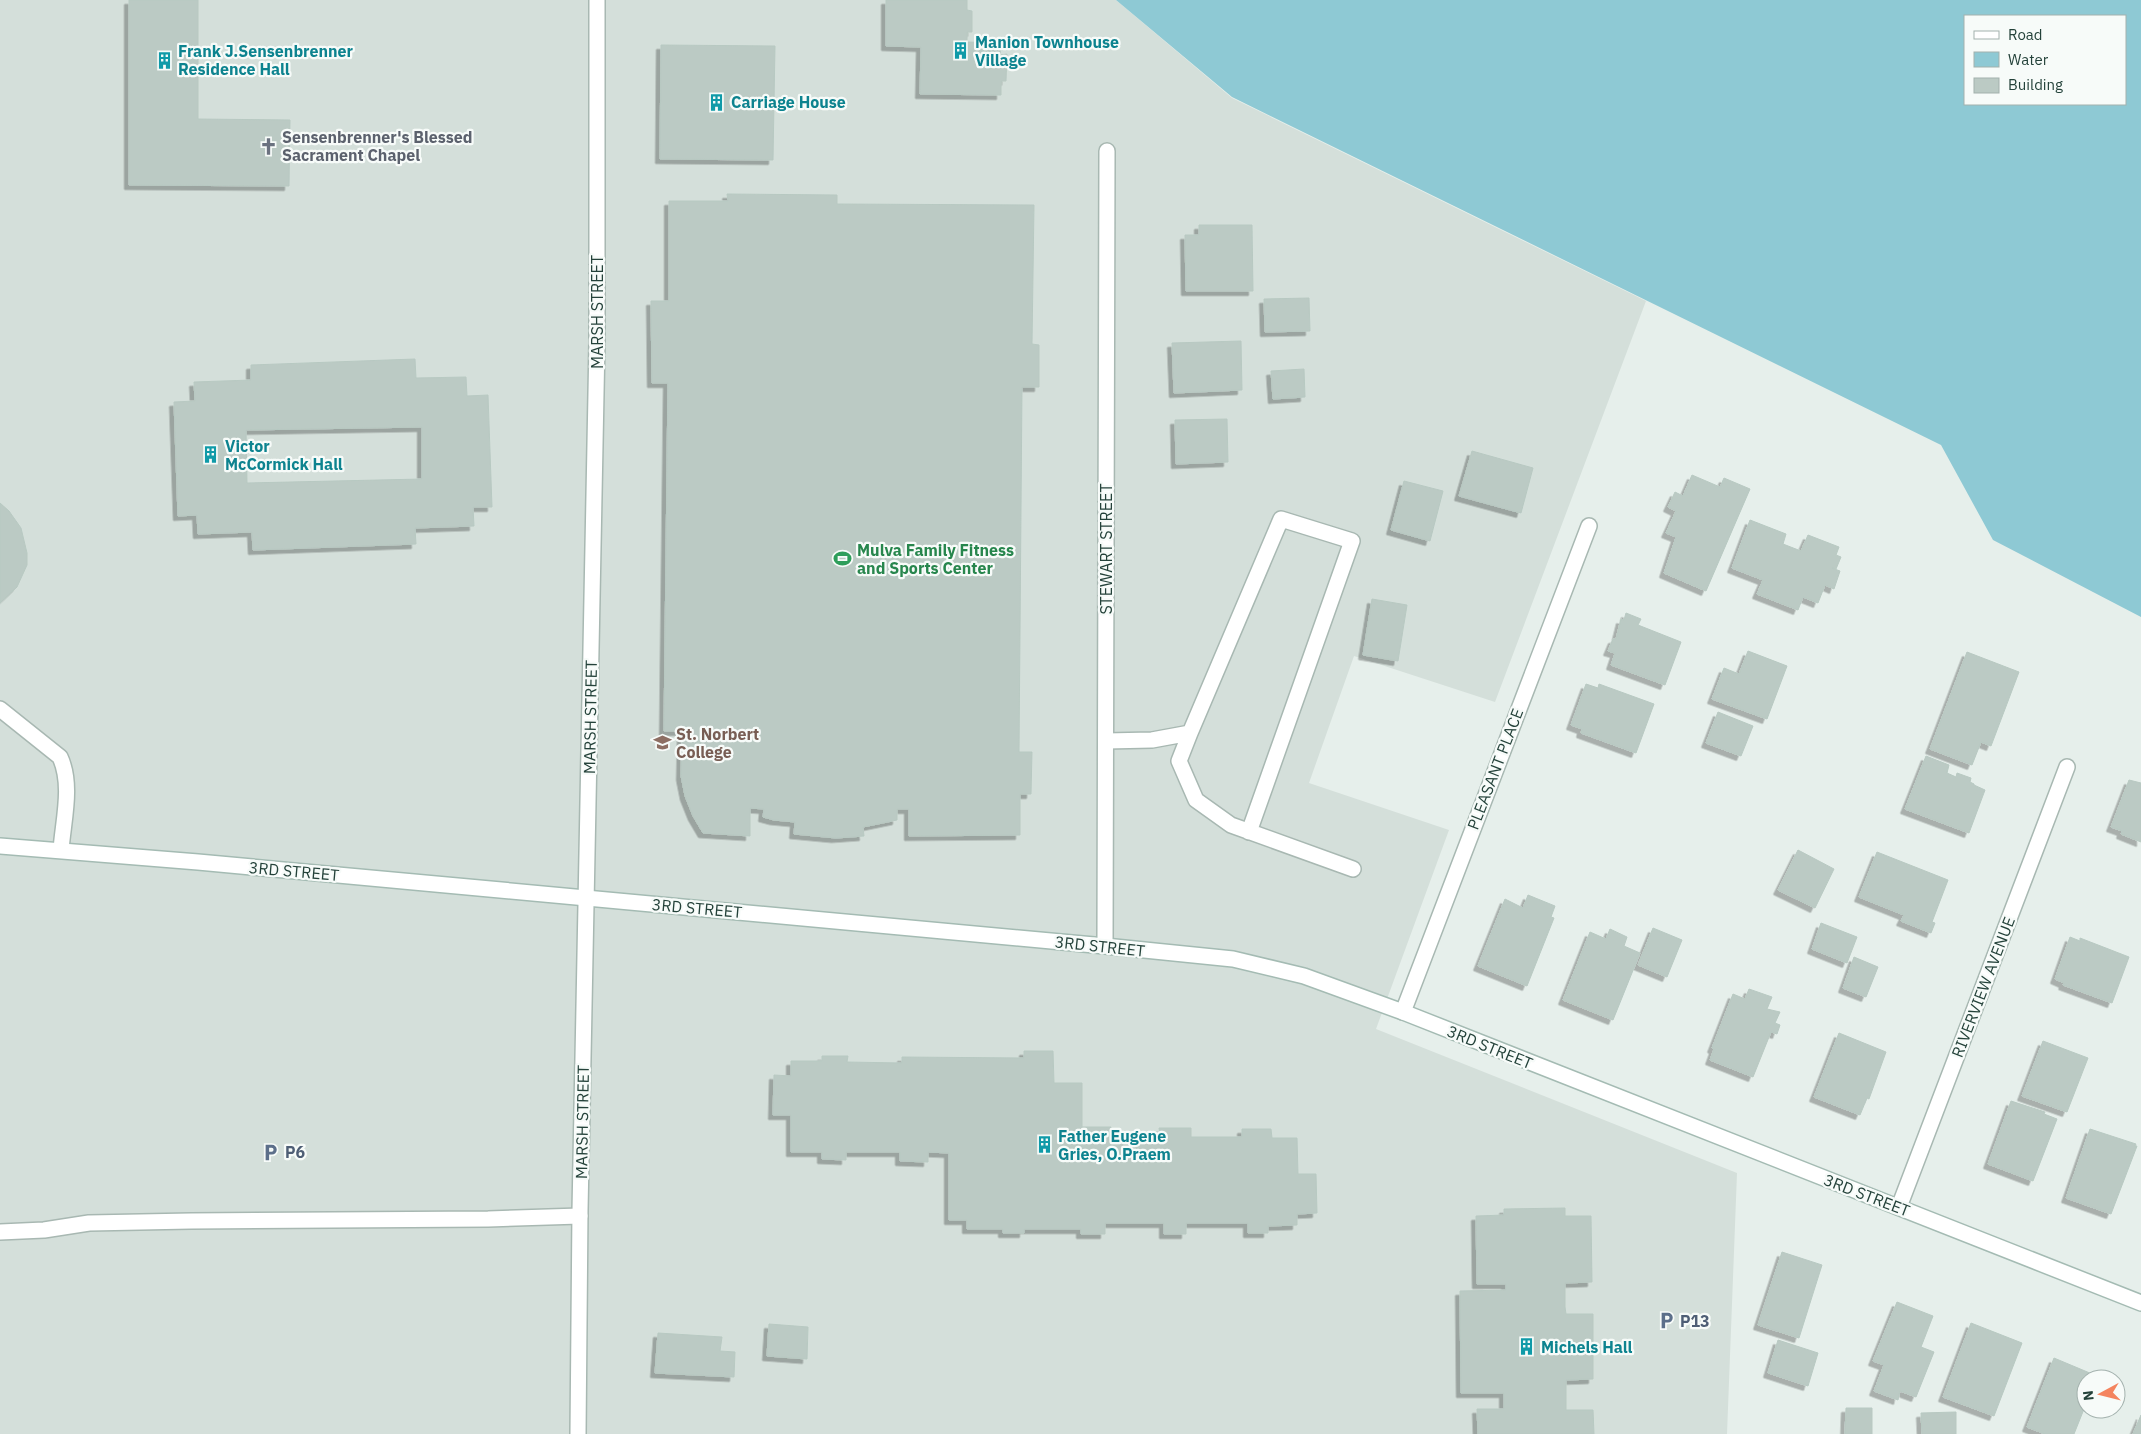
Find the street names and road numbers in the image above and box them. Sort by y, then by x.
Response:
street label: MARSH STREET [587,255,607,369]
street label: STEWART STREET [1096,483,1116,615]
street label: MARSH STREET [579,660,601,774]
street label: PLEASANT PLACE [1463,705,1527,833]
street label: 3RD STREET [248,857,340,885]
street label: 3RD STREET [651,894,743,922]
street label: RIVERVIEW AVENUE [1947,914,2019,1060]
street label: 3RD STREET [1054,931,1146,961]
street label: 3RD STREET [1444,1021,1536,1073]
street label: MARSH STREET [571,1065,593,1179]
street label: 3RD STREET [1821,1169,1913,1221]

